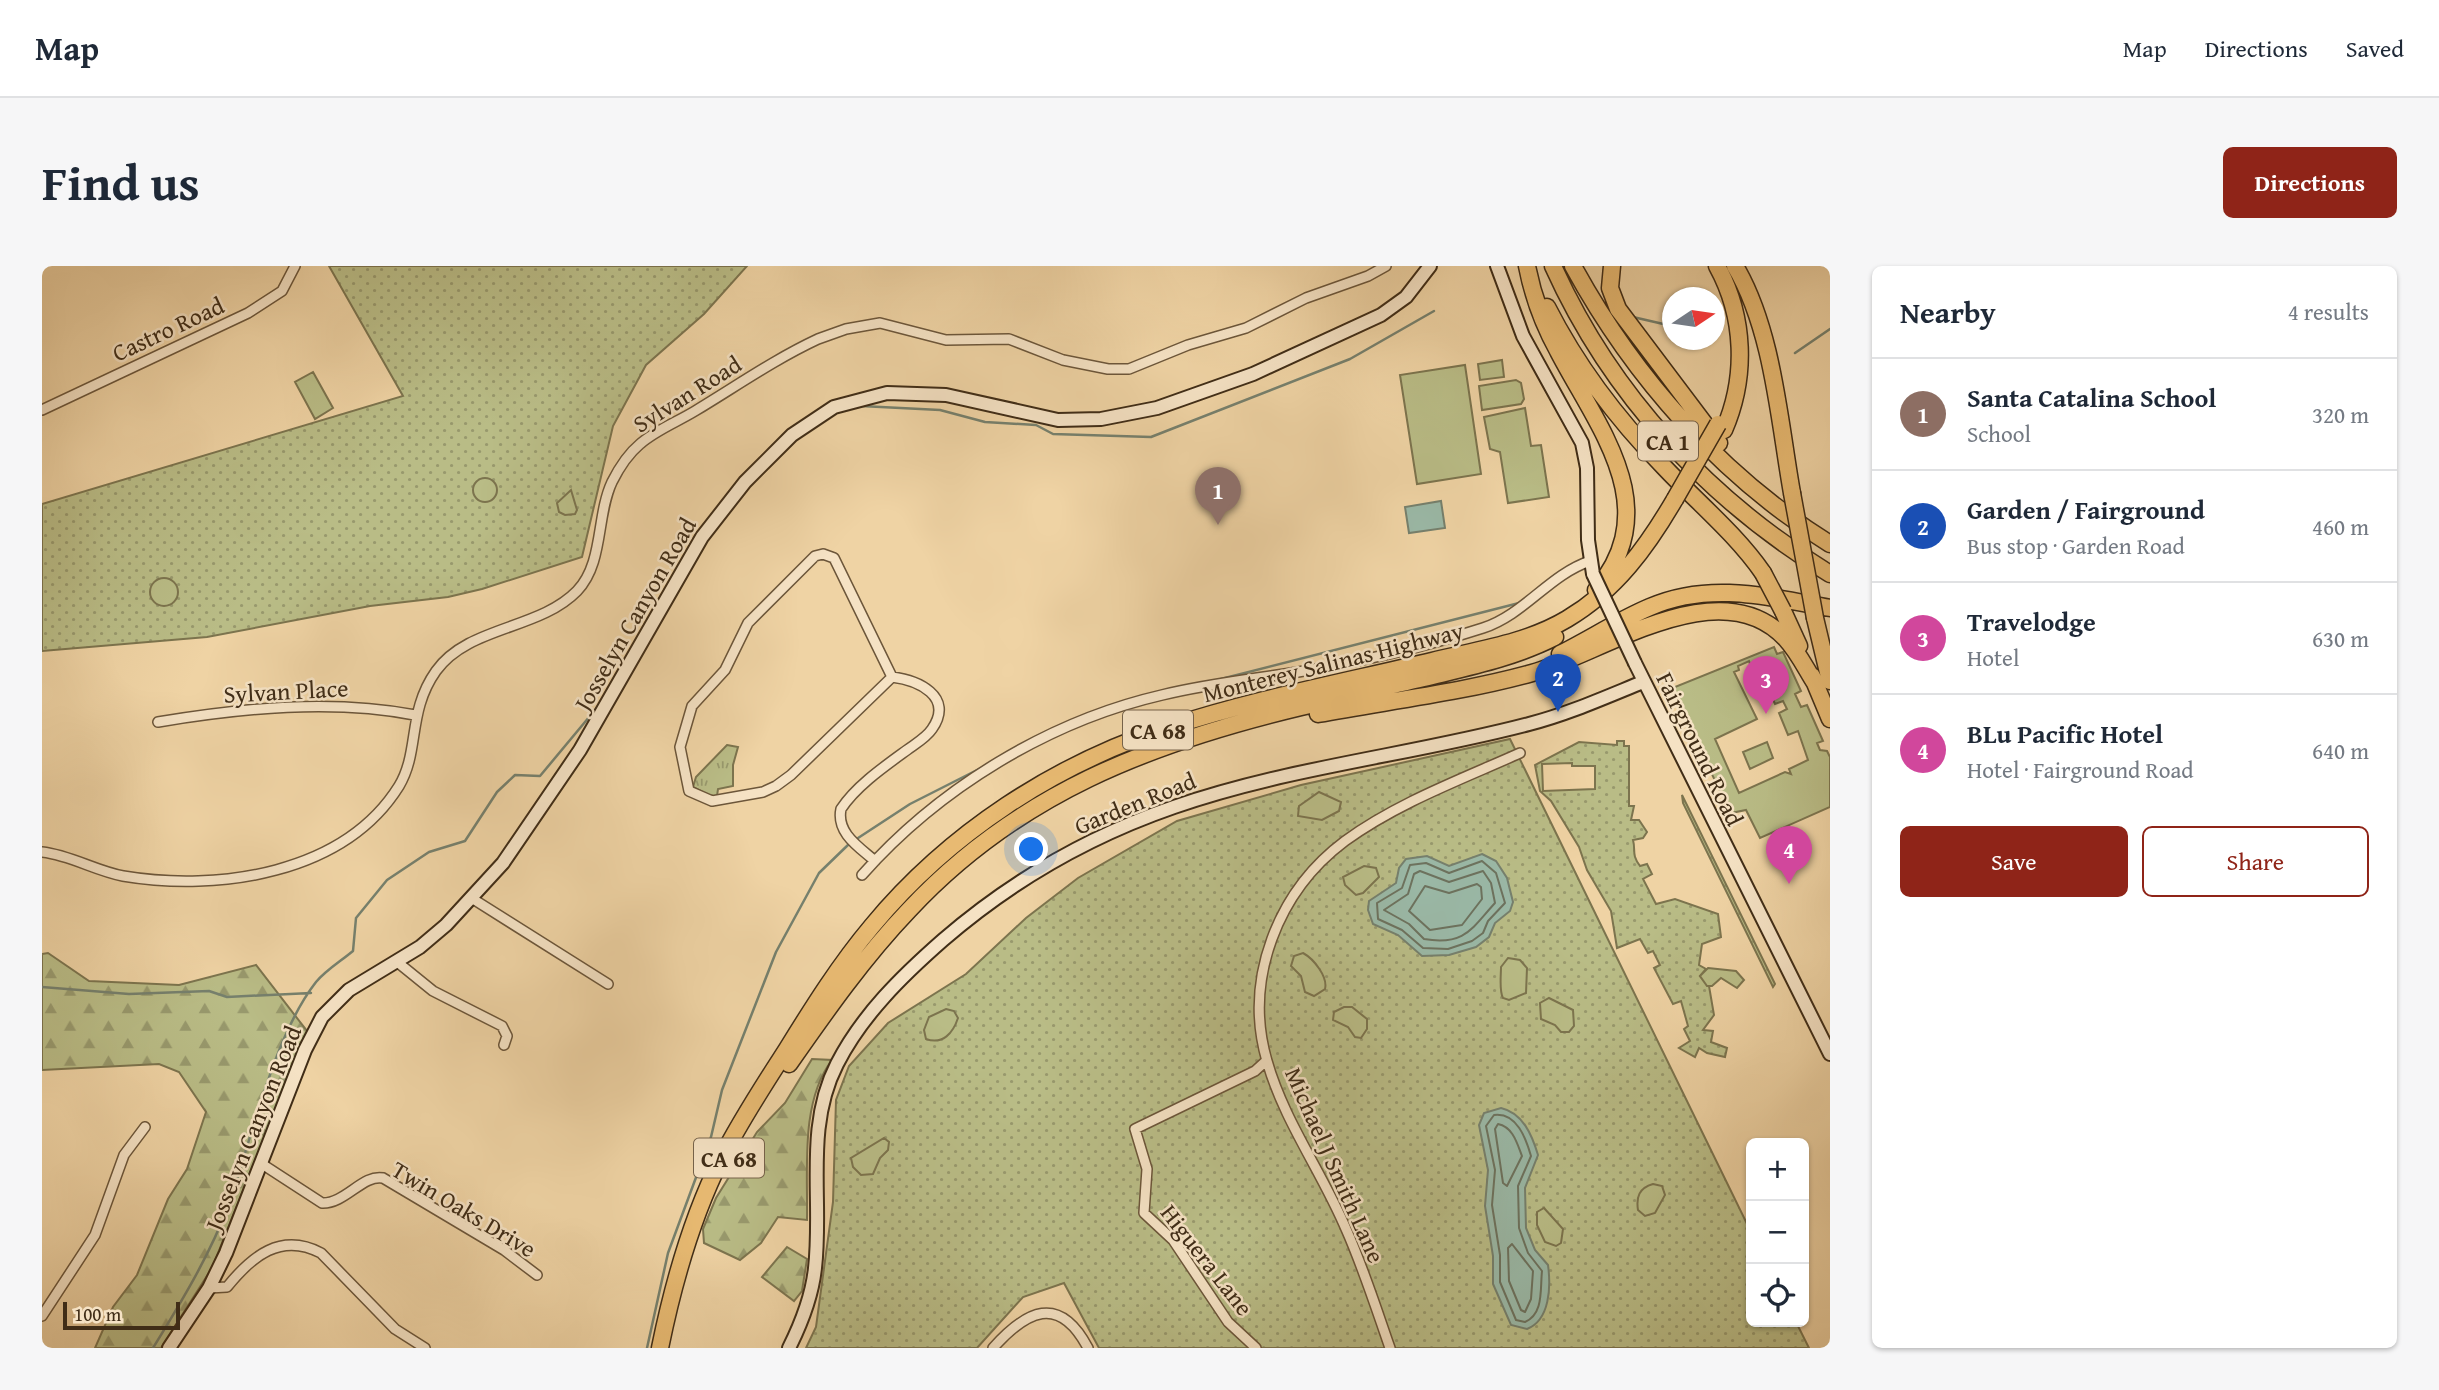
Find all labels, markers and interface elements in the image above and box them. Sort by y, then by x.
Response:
text: Map [35,24,99,72]
text: Map [2123,31,2167,66]
text: Directions [2205,31,2308,66]
text: Saved [2346,31,2404,66]
text: Find us [42,146,200,218]
button: Directions [2223,147,2397,218]
north arrow [1662,287,1725,350]
street label: Castro Road [106,288,230,370]
text: Nearby [1900,290,1996,334]
text: 4 results [2288,295,2369,328]
street label: Sylvan Road [626,347,748,441]
text: Santa Catalina School [1967,378,2216,417]
text: 1 [1917,398,1929,431]
text: 320 m [2312,398,2369,431]
text: School [1967,417,2031,450]
road number: CA 1 [1638,422,1698,460]
pin: 1 [1195,467,1241,525]
text: Garden / Fairground [1967,490,2205,529]
text: 2 [1917,510,1929,543]
text: 460 m [2312,510,2369,543]
street label: Josselyn Canyon Road [564,511,705,720]
text: Bus stop · Garden Road [1967,529,2185,562]
text: Travelodge [1967,602,2096,641]
street label: Monterey Salinas Highway [1199,613,1467,711]
text: 3 [1917,622,1929,655]
text: 630 m [2312,622,2369,655]
text: Hotel [1967,641,2019,674]
pin: 2 [1535,654,1581,712]
pin: 3 [1743,656,1789,714]
street label: Fairground Road [1648,666,1752,832]
street label: Sylvan Place [223,670,349,712]
road number: CA 68 [1123,711,1193,750]
text: BLu Pacific Hotel [1967,714,2163,753]
text: 4 [1917,734,1929,767]
text: 640 m [2312,734,2369,767]
text: Hotel · Fairground Road [1967,753,2194,786]
street label: Garden Road [1069,763,1201,843]
pin: 4 [1766,826,1812,884]
button: Save [1900,826,2128,897]
button: Share [2142,826,2369,897]
your location [1014,832,1048,866]
street label: Josselyn Canyon Road [195,1020,310,1238]
street label: Michael J Smith Lane [1276,1062,1394,1268]
road number: CA 68 [694,1138,764,1178]
map controls [1746,1138,1809,1327]
button: + [1746,1138,1809,1201]
street label: Twin Oaks Drive [385,1152,543,1266]
street label: Higuera Lane [1152,1197,1262,1323]
button: − [1746,1201,1809,1264]
button: locate [1746,1264,1809,1327]
scale bar [63,1299,180,1331]
text: 100 m [74,1300,121,1328]

